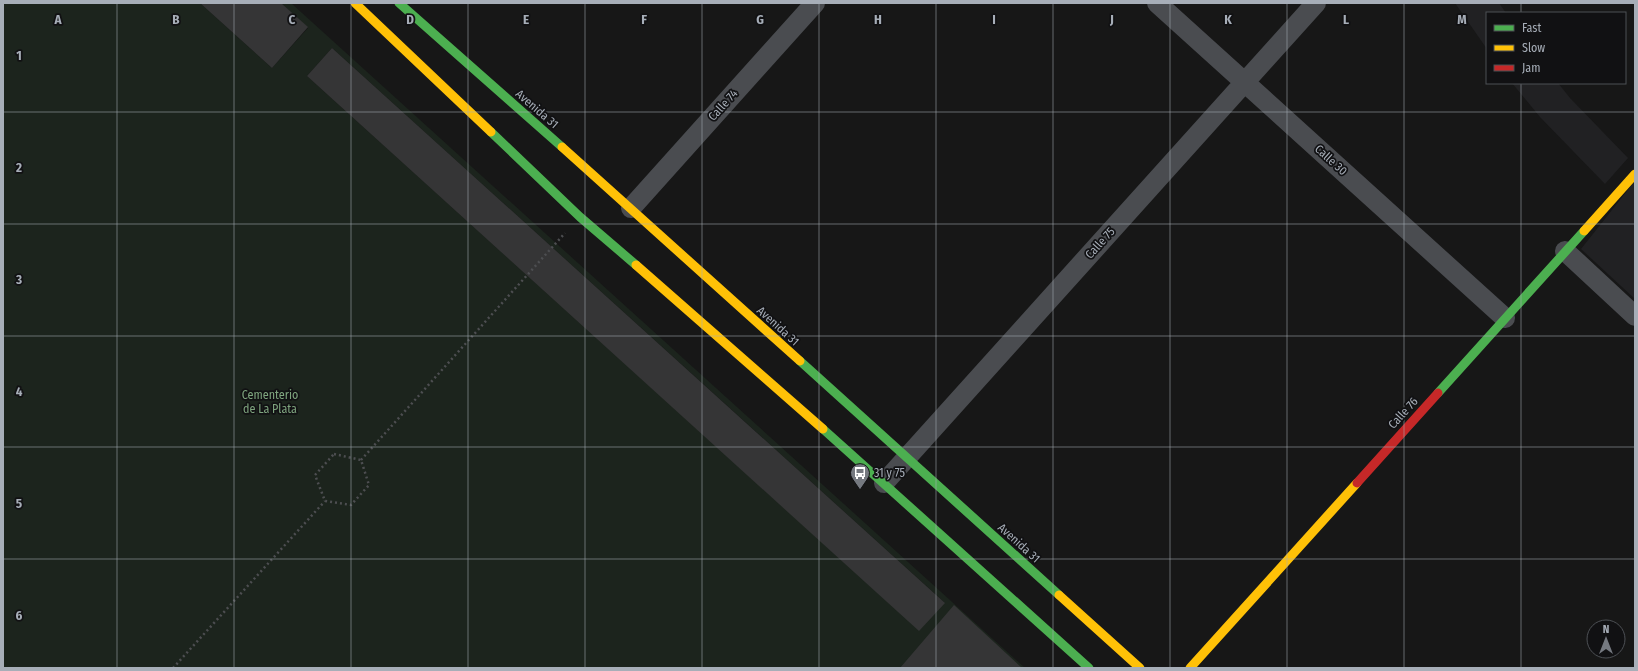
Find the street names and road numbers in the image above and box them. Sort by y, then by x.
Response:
street label: Calle 74 [705,86,741,123]
street label: Avenida 31 [513,87,561,131]
street label: Calle 30 [1312,142,1350,178]
street label: Calle 75 [1082,224,1118,261]
street label: Avenida 31 [754,303,802,349]
street label: Calle 76 [1385,394,1421,432]
street label: Avenida 31 [995,520,1043,566]

